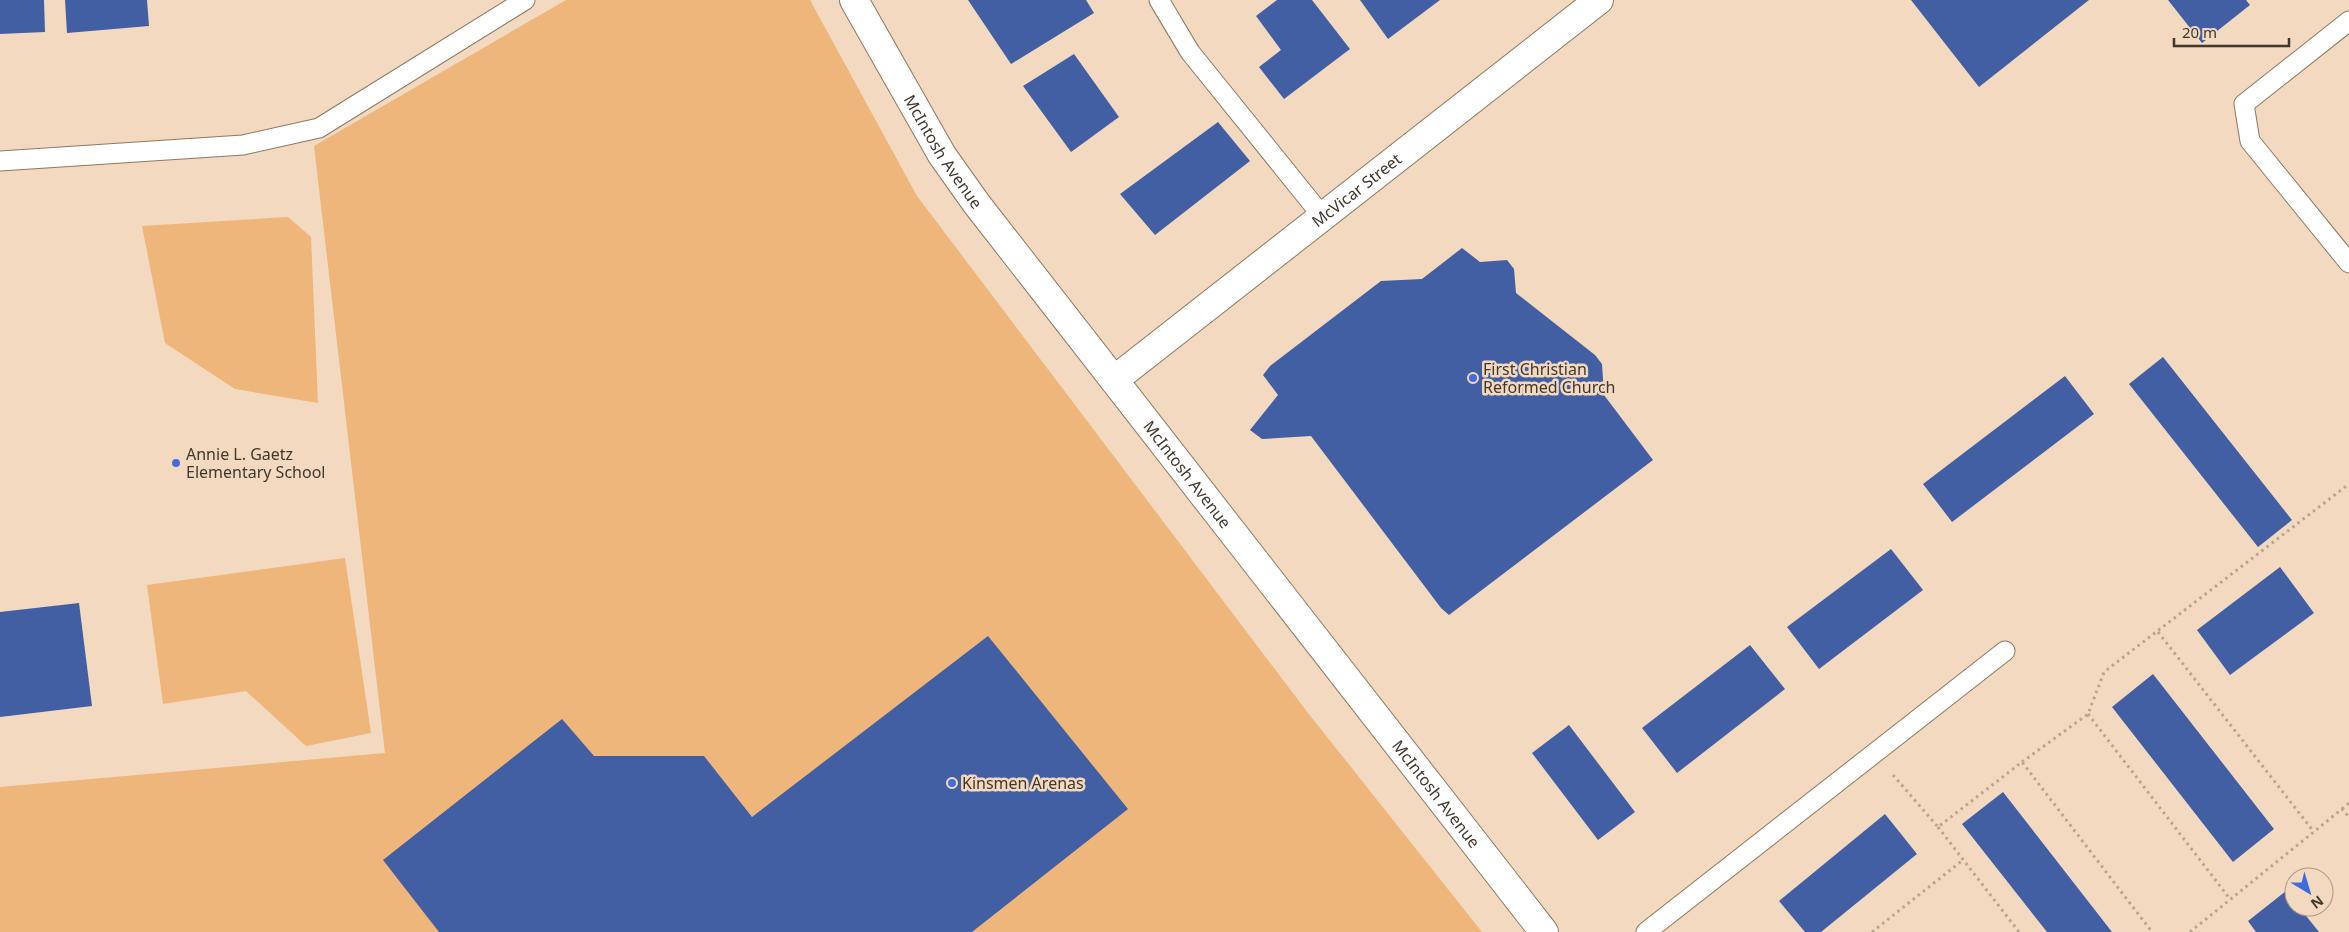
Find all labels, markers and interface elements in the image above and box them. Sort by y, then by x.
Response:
scale bar [2174,15,2289,47]
text: 20 m [2182,22,2217,42]
street label: McIntosh Avenue [899,91,988,213]
street label: McVicar Street [1307,148,1406,232]
place label: First Christian Reformed Church [1483,358,1616,398]
marker: First Christian Reformed Church [1467,372,1479,384]
street label: McIntosh Avenue [1138,416,1236,533]
place label: Annie L. Gaetz Elementary School [186,443,325,483]
marker: Annie L. Gaetz Elementary School [170,457,182,469]
street label: McIntosh Avenue [1387,735,1485,852]
place label: Kinsmen Arenas [962,772,1084,794]
marker: Kinsmen Arenas [946,777,958,789]
north arrow [2284,867,2334,917]
text: N [2307,892,2328,914]

